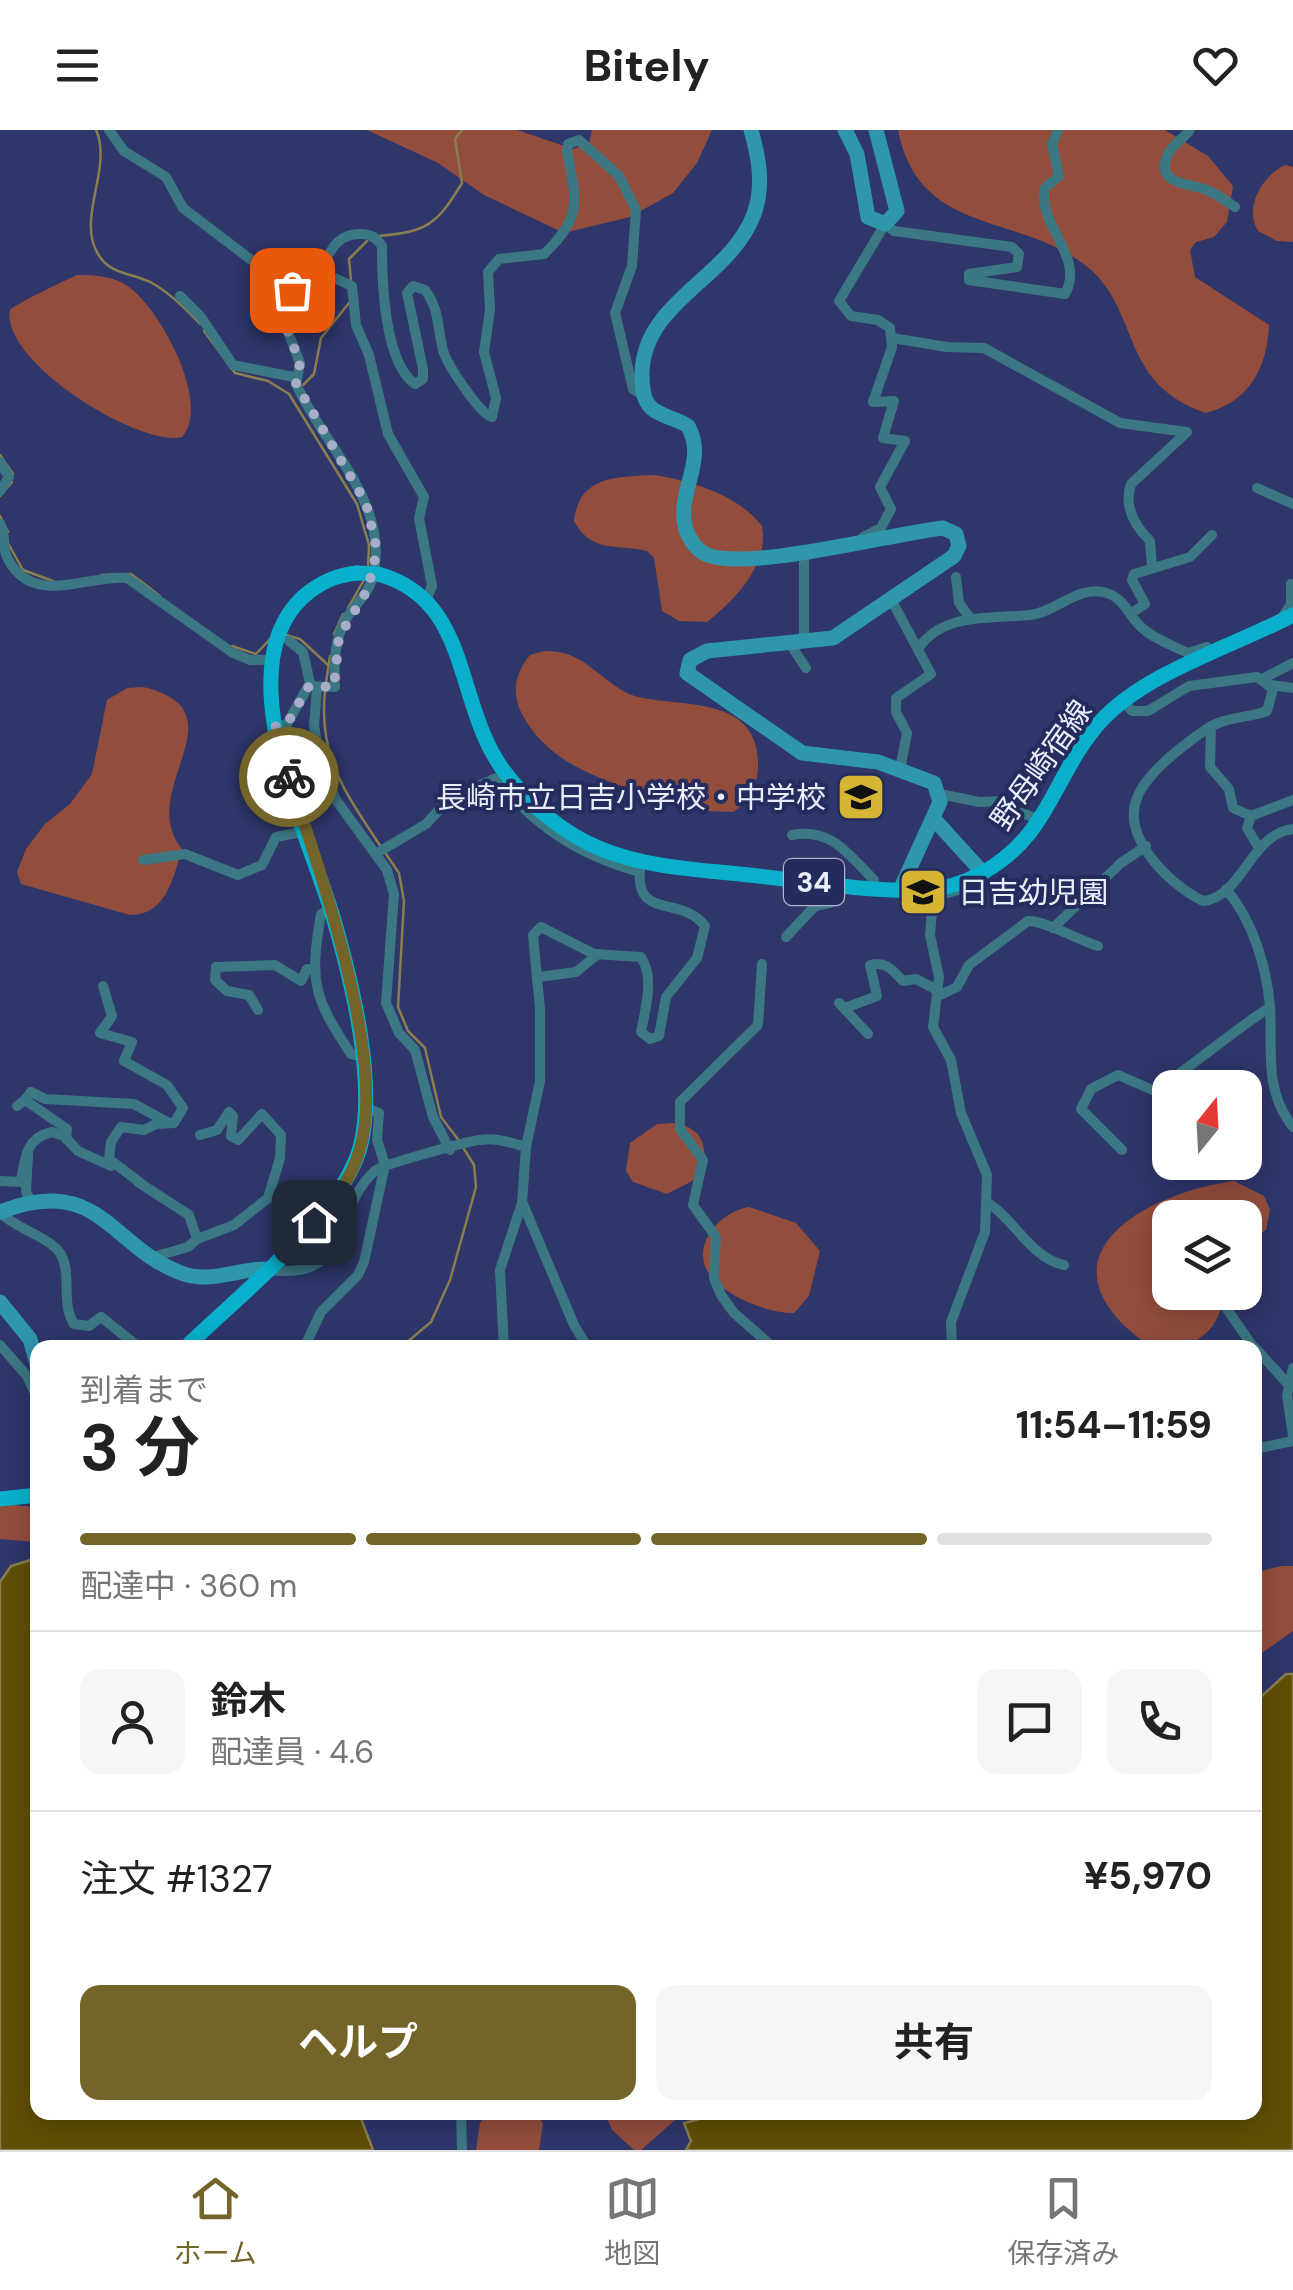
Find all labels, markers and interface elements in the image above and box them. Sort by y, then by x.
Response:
text: Bitely [583,36,710,95]
icon: menu [50,38,105,93]
icon: heart [1188,38,1243,93]
pin [250,248,335,333]
icon: bag [265,263,320,318]
street label: 野母崎宿線 [982,692,1100,838]
courier [239,727,339,827]
icon: bike [262,750,317,805]
school or university icon: 長崎市立日吉小学校・中学校 [835,771,887,823]
place label: 長崎市立日吉小学校・中学校 [436,778,826,817]
road number: 34 [784,859,844,905]
school or university icon: 日吉幼児園 [897,866,949,918]
place label: 日吉幼児園 [958,873,1108,912]
north arrow [1152,1070,1262,1180]
map controls [1152,1070,1262,1310]
pin [272,1180,357,1265]
icon: home [287,1195,342,1250]
button: layers [1152,1200,1262,1310]
text: 到着まで [80,1369,208,1411]
text: 11:54–11:59 [1016,1400,1212,1450]
text: 3 分 [80,1406,199,1490]
text: 配達中 · 360 m [80,1565,297,1607]
button: person [80,1669,185,1774]
button: chat [977,1669,1082,1774]
button: phone [1107,1669,1212,1774]
text: 鈴木 [210,1676,286,1726]
text: 配達員 · 4.6 [210,1731,374,1773]
text: ¥5,970 [1084,1851,1212,1901]
text: 注文 #1327 [80,1854,273,1904]
button: ヘルプ [80,1985,636,2100]
button: 共有 [656,1985,1212,2100]
tab: ホーム [174,2171,257,2272]
tab: 地図 [604,2171,660,2272]
tab: 保存済み [1007,2171,1119,2272]

